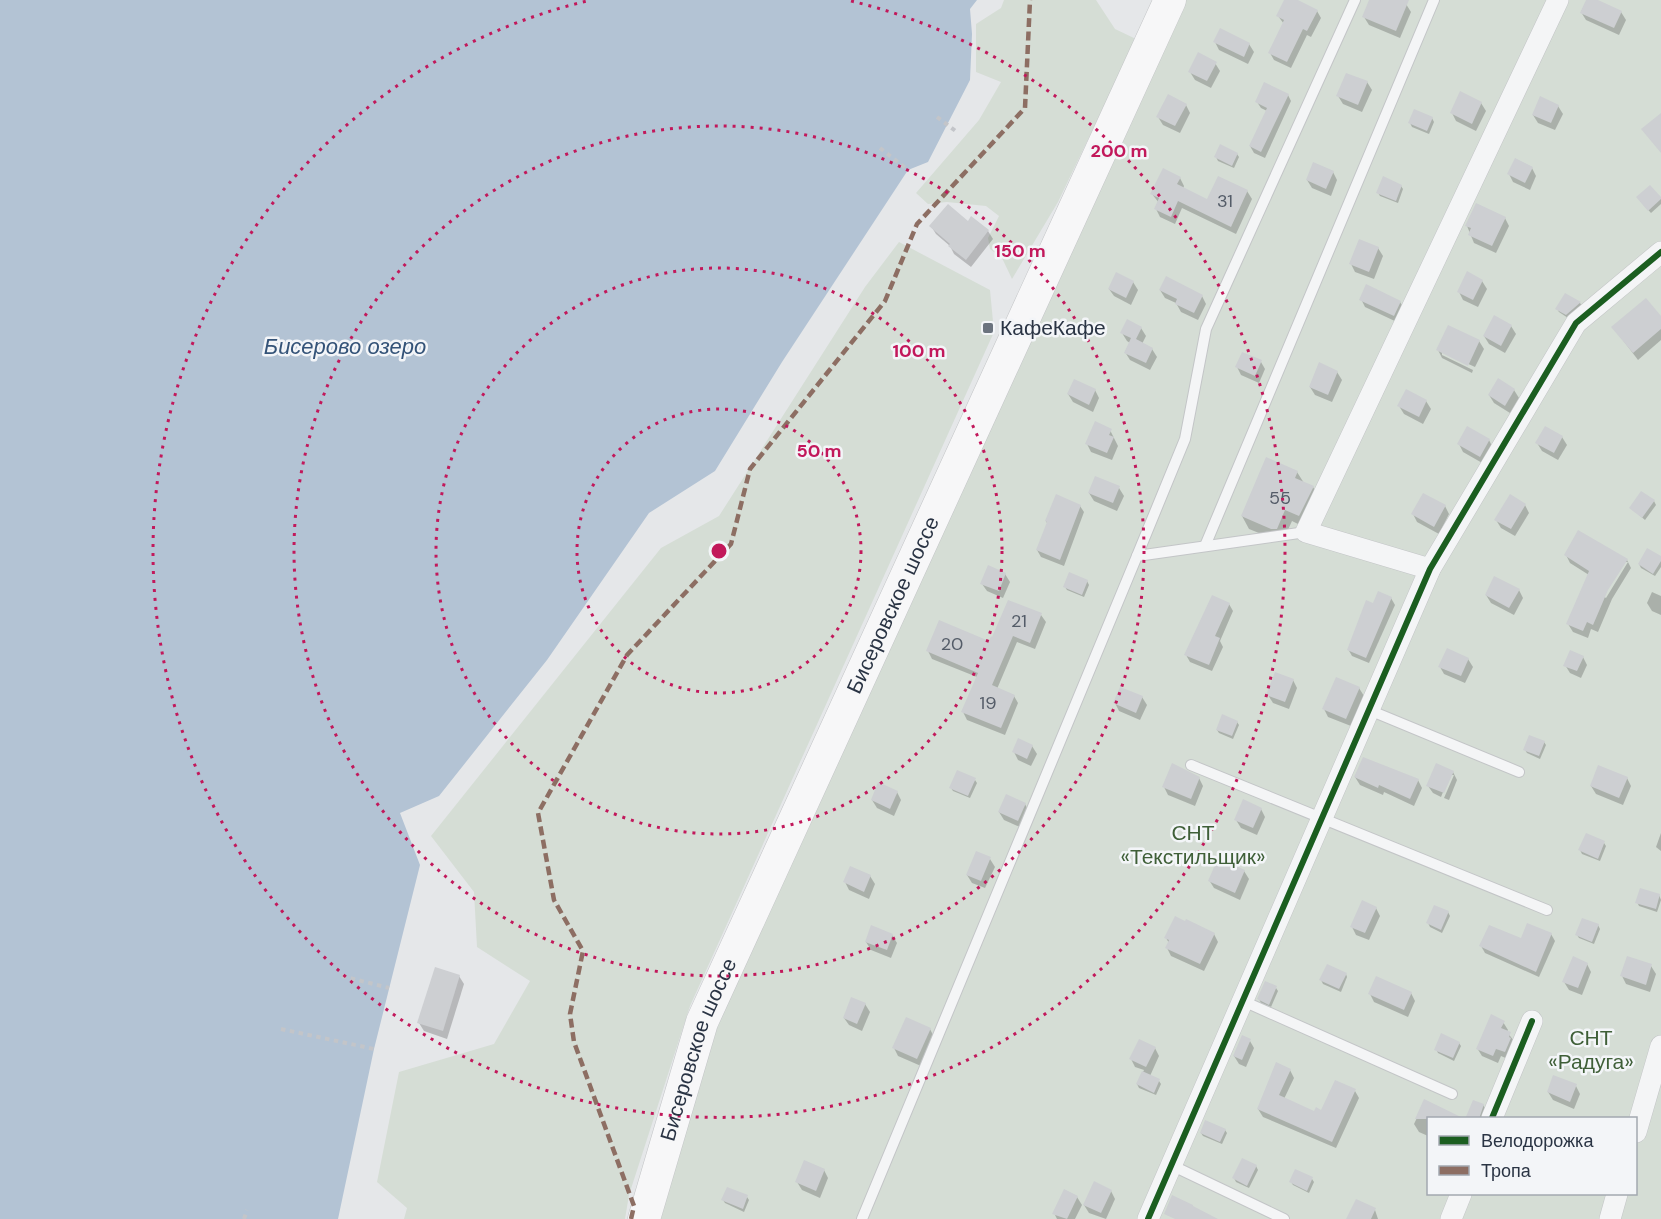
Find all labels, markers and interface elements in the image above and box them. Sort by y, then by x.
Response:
text: 200 m [1091,139,1147,163]
house number: 31 [1217,189,1233,213]
text: 150 m [994,239,1046,263]
place label: КафеКафе [1000,314,1106,342]
marker: КафеКафе [981,321,995,335]
water label: Бисерово озеро [264,332,426,361]
text: 100 m [892,339,946,363]
text: 50 m [796,439,842,463]
house number: 55 [1269,486,1291,510]
street label: Бисеровское шоссе [840,512,946,698]
centre of rings [709,541,729,561]
house number: 21 [1011,609,1027,633]
house number: 20 [941,632,963,656]
house number: 19 [980,691,996,715]
park label: СНТ «Текстильщик» [1121,819,1265,871]
street label: Бисеровское шоссе [654,954,743,1144]
park label: СНТ «Радуга» [1548,1024,1634,1076]
legend [1427,1117,1637,1195]
text: Велодорожка [1481,1129,1594,1153]
text: Тропа [1481,1159,1532,1183]

